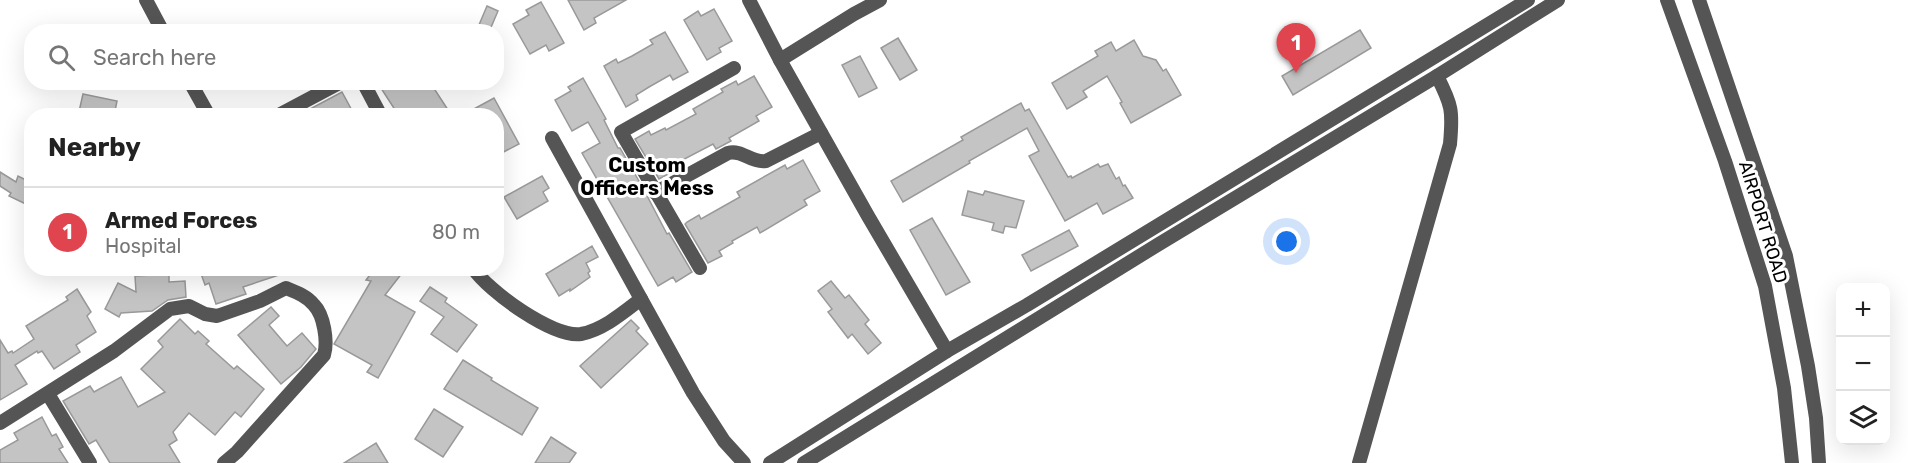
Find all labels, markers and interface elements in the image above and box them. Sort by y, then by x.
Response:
pin: 1 [1276,23,1316,73]
search box [24,24,504,90]
icon: search [45,41,78,74]
text: Search here [93,44,216,71]
text: Nearby [48,132,141,163]
district label: Custom Officers Mess [580,153,714,200]
street label: AIRPORT ROAD [1734,158,1792,286]
text: Armed Forces [105,207,257,234]
text: 1 [63,220,72,244]
text: 80 m [432,220,480,244]
your location [1272,227,1301,256]
text: Hospital [105,234,181,258]
map controls [1836,283,1890,445]
button: + [1836,283,1890,337]
button: − [1836,337,1890,391]
button: layers [1836,391,1890,445]

